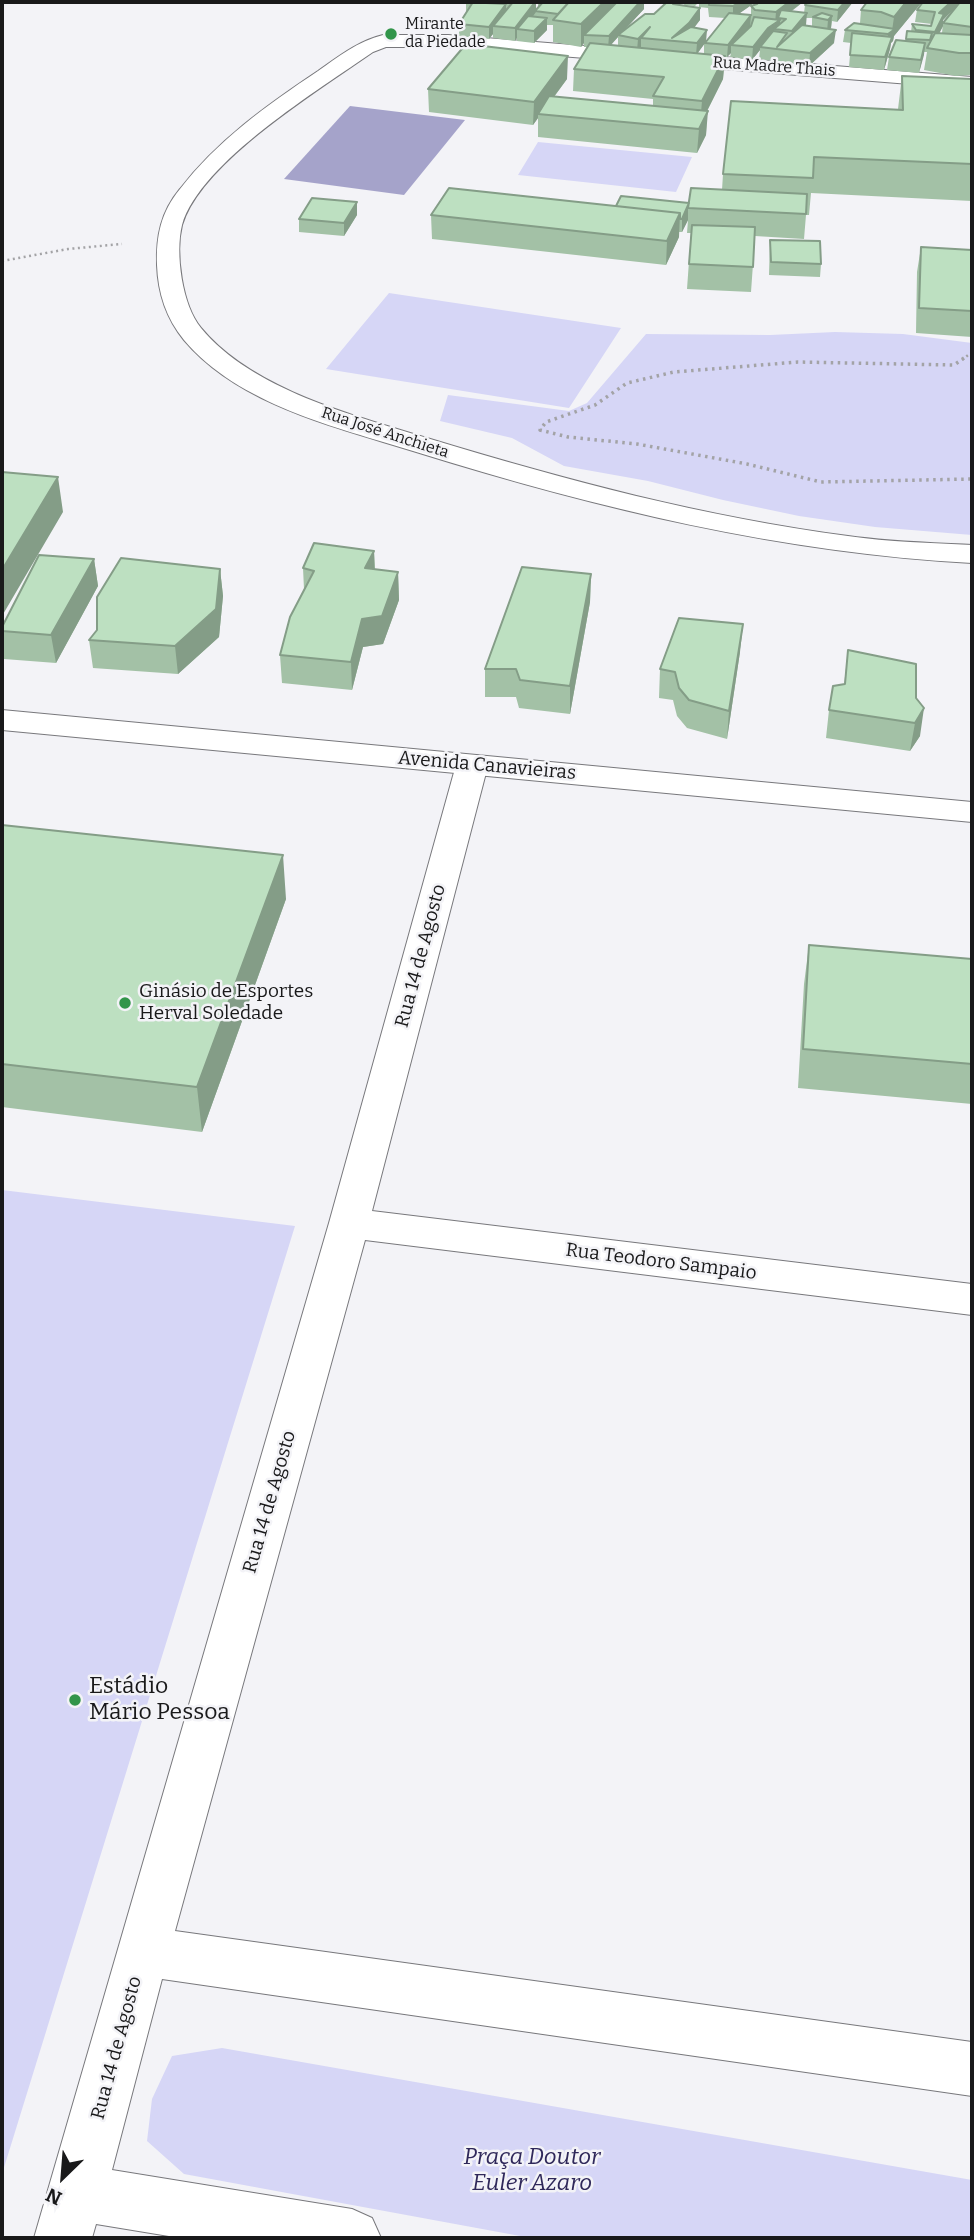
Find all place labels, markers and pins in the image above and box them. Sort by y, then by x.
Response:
place label: Mirante da Piedade [405,15,485,53]
marker: Mirante da Piedade [383,26,399,42]
place label: Ginásio de Esportes Herval Soledade [139,981,313,1025]
marker: Ginásio de Esportes Herval Soledade [117,995,133,1011]
place label: Estádio Mário Pessoa [89,1673,230,1727]
marker: Estádio Mário Pessoa [67,1692,83,1708]

